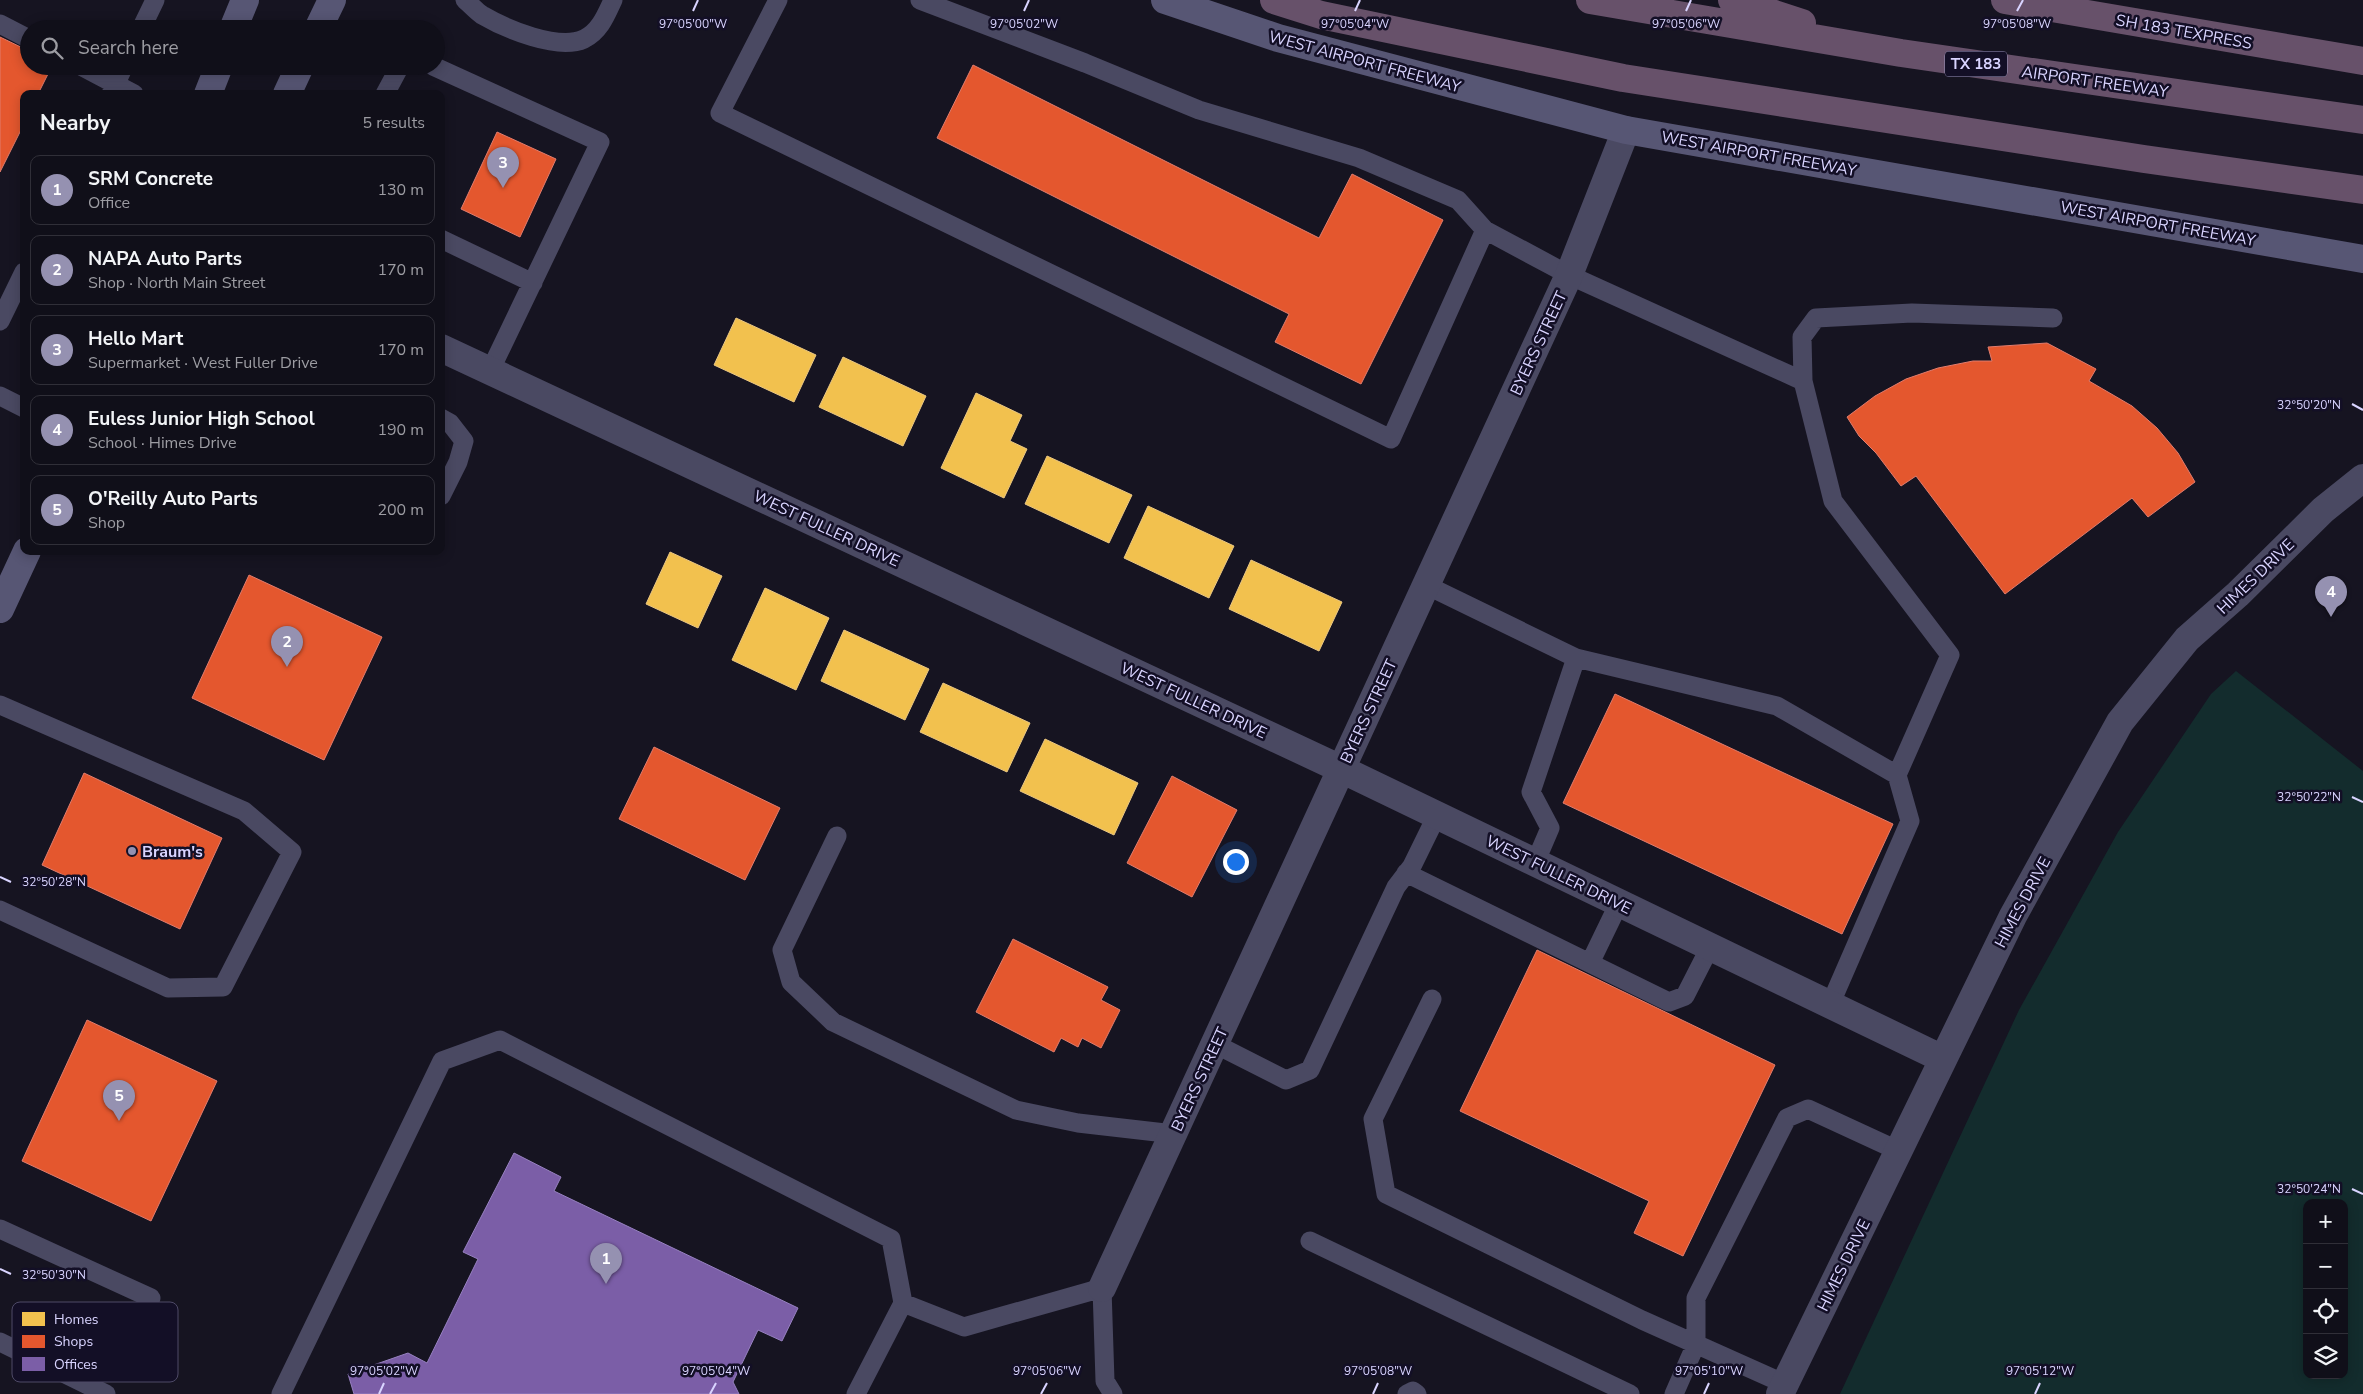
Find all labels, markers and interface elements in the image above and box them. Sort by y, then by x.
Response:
street label: SH 183 TEXPRESS [2114,9,2254,55]
text: 97°05'00"W [659,16,727,32]
text: 97°05'02"W [990,16,1058,32]
text: 97°05'04"W [1321,16,1389,32]
text: 97°05'06"W [1652,16,1720,32]
text: 97°05'08"W [1983,16,2051,32]
search box [20,20,445,75]
street label: WEST AIRPORT FREEWAY [1266,26,1464,98]
icon: search [38,34,66,62]
text: Search here [78,35,179,61]
road number: TX 183 [1945,52,2007,76]
street label: AIRPORT FREEWAY [2020,61,2170,103]
text: Nearby [40,109,110,137]
text: 5 results [363,112,425,134]
street label: WEST AIRPORT FREEWAY [1659,126,1859,182]
pin: 3 [487,147,519,188]
text: SRM Concrete [88,166,213,192]
text: 1 [52,179,62,201]
text: 130 m [377,179,424,201]
text: Office [88,192,130,214]
street label: WEST AIRPORT FREEWAY [2058,196,2258,252]
text: NAPA Auto Parts [88,246,242,272]
text: 2 [52,259,62,281]
text: 170 m [377,259,424,281]
text: Shop · North Main Street [88,272,265,294]
street label: BYERS STREET [1505,288,1573,399]
text: Hello Mart [88,326,183,352]
text: 3 [52,339,62,361]
text: 170 m [377,339,424,361]
text: Supermarket · West Fuller Drive [88,352,318,374]
text: 32°50'20"N [2277,397,2341,413]
text: Euless Junior High School [88,406,315,432]
text: 4 [52,419,62,441]
text: 190 m [377,419,424,441]
text: School · Himes Drive [88,432,237,454]
street label: WEST FULLER DRIVE [750,485,903,572]
text: O'Reilly Auto Parts [88,486,258,512]
text: 5 [52,499,62,521]
text: 200 m [377,499,424,521]
text: Shop [88,512,125,534]
street label: HIMES DRIVE [2212,534,2299,619]
pin: 4 [2315,576,2347,617]
pin: 2 [271,626,303,667]
street label: BYERS STREET [1335,656,1403,767]
street label: WEST FULLER DRIVE [1117,657,1270,744]
text: 32°50'22"N [2277,789,2341,805]
street label: WEST FULLER DRIVE [1482,830,1635,920]
place label: Braum's [142,841,203,863]
marker: Braum's [126,845,138,857]
your location [1223,849,1249,875]
street label: HIMES DRIVE [1990,853,2056,952]
text: 32°50'28"N [22,874,86,890]
street label: BYERS STREET [1166,1024,1234,1135]
pin: 5 [103,1080,135,1121]
text: 32°50'24"N [2277,1181,2341,1197]
map controls [2303,1199,2348,1379]
button: + [2303,1199,2348,1244]
street label: HIMES DRIVE [1812,1216,1876,1315]
pin: 1 [590,1243,622,1284]
button: − [2303,1244,2348,1289]
text: 32°50'30"N [22,1267,86,1283]
button: locate [2303,1289,2348,1334]
legend [12,1302,178,1382]
text: Homes [54,1310,99,1329]
text: Shops [54,1332,94,1351]
button: layers [2303,1334,2348,1379]
text: Offices [54,1355,98,1374]
text: 97°05'02"W [350,1363,418,1379]
text: 97°05'04"W [682,1363,750,1379]
text: 97°05'06"W [1013,1363,1081,1379]
text: 97°05'08"W [1344,1363,1412,1379]
text: 97°05'10"W [1675,1363,1743,1379]
text: 97°05'12"W [2006,1363,2074,1379]

